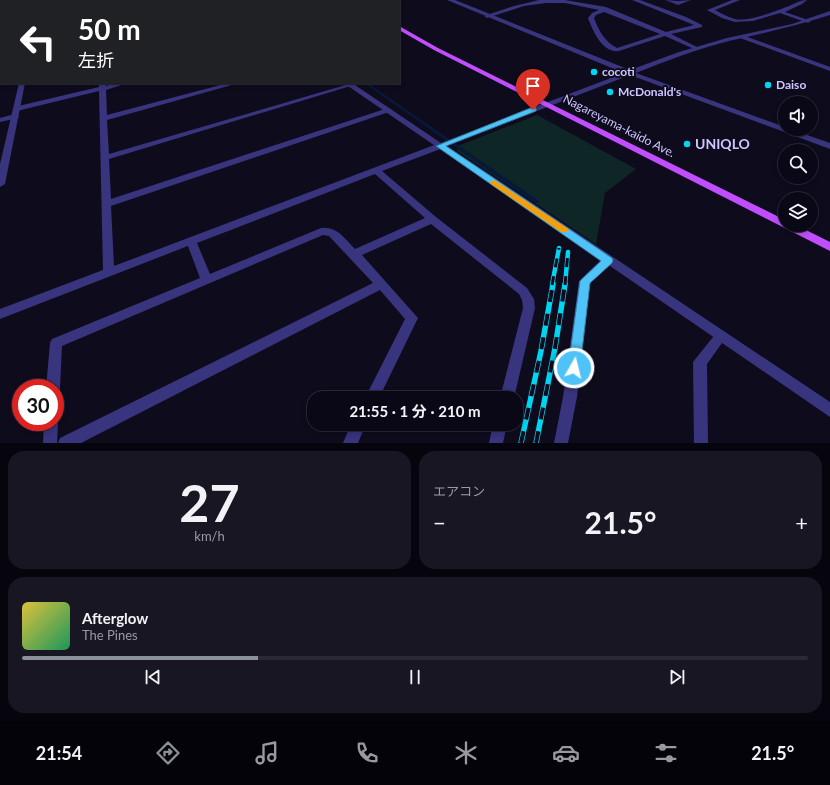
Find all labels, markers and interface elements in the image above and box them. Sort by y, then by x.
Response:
text: 50 m [78,12,141,46]
icon: left [12,16,64,68]
text: 左折 [78,49,114,71]
place label: cocoti [602,64,635,79]
marker: cocoti [589,67,599,77]
pin [516,69,550,110]
icon: arrive [522,75,544,97]
place label: Daiso [776,77,806,92]
marker: Daiso [763,80,773,90]
place label: McDonald's [618,84,681,99]
marker: McDonald's [605,87,615,97]
street label: Nagareyama-kaido Ave. [561,91,678,160]
map controls [778,96,818,232]
button: sound [778,96,818,136]
place label: UNIQLO [695,135,750,152]
marker: UNIQLO [682,139,692,149]
button: search [778,144,818,184]
button: layers [778,192,818,232]
position arrow [553,347,595,389]
speed limit sign: 30 [12,379,64,431]
text: 21:55 · 1 分 · 210 m [349,402,481,420]
text: 27 [179,471,240,533]
text: エアコン [433,483,485,499]
text: 21.5° [585,504,656,540]
text: − [433,509,446,536]
text: + [795,509,808,536]
text: km/h [194,528,225,544]
text: Afterglow [82,609,148,627]
text: The Pines [82,627,138,643]
icon: previous [142,666,164,688]
icon: pause [404,666,426,688]
icon: next [666,666,688,688]
icon: directions [154,739,182,767]
icon: music [253,739,281,767]
icon: phone [353,739,381,767]
icon: climate [452,739,480,767]
icon: car [552,739,580,767]
icon: filters [652,739,680,767]
text: 21:54 [36,742,82,764]
text: 21.5° [751,742,794,764]

